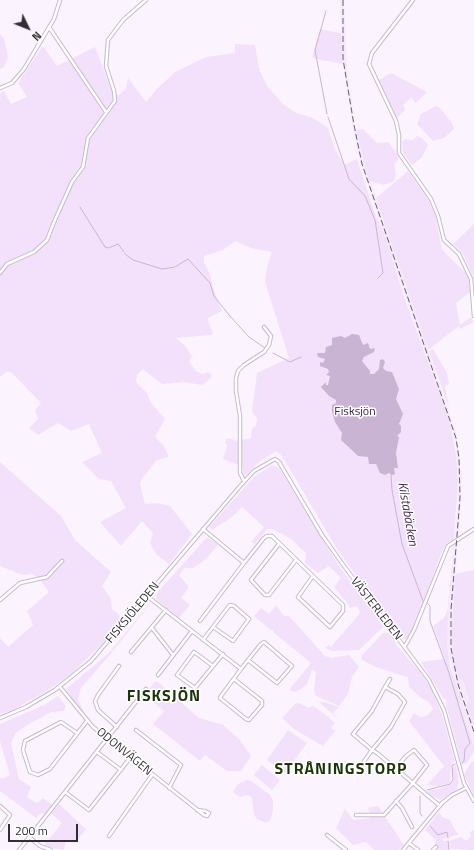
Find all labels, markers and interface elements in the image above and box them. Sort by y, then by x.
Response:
north arrow [8,8,48,48]
text: N [28,28,45,44]
park label: Fisksjön [334,405,376,419]
water label: Kilstabäcken [394,481,420,547]
street label: VÄSTERLEDEN [347,575,405,643]
street label: FISKSJÖLEDEN [103,580,163,646]
district label: FISKSJÖN [127,687,201,707]
street label: ODONVÄGEN [93,725,155,779]
district label: STRÅNINGSTORP [275,760,407,780]
scale bar [10,816,80,842]
text: 200 m [15,821,48,840]

